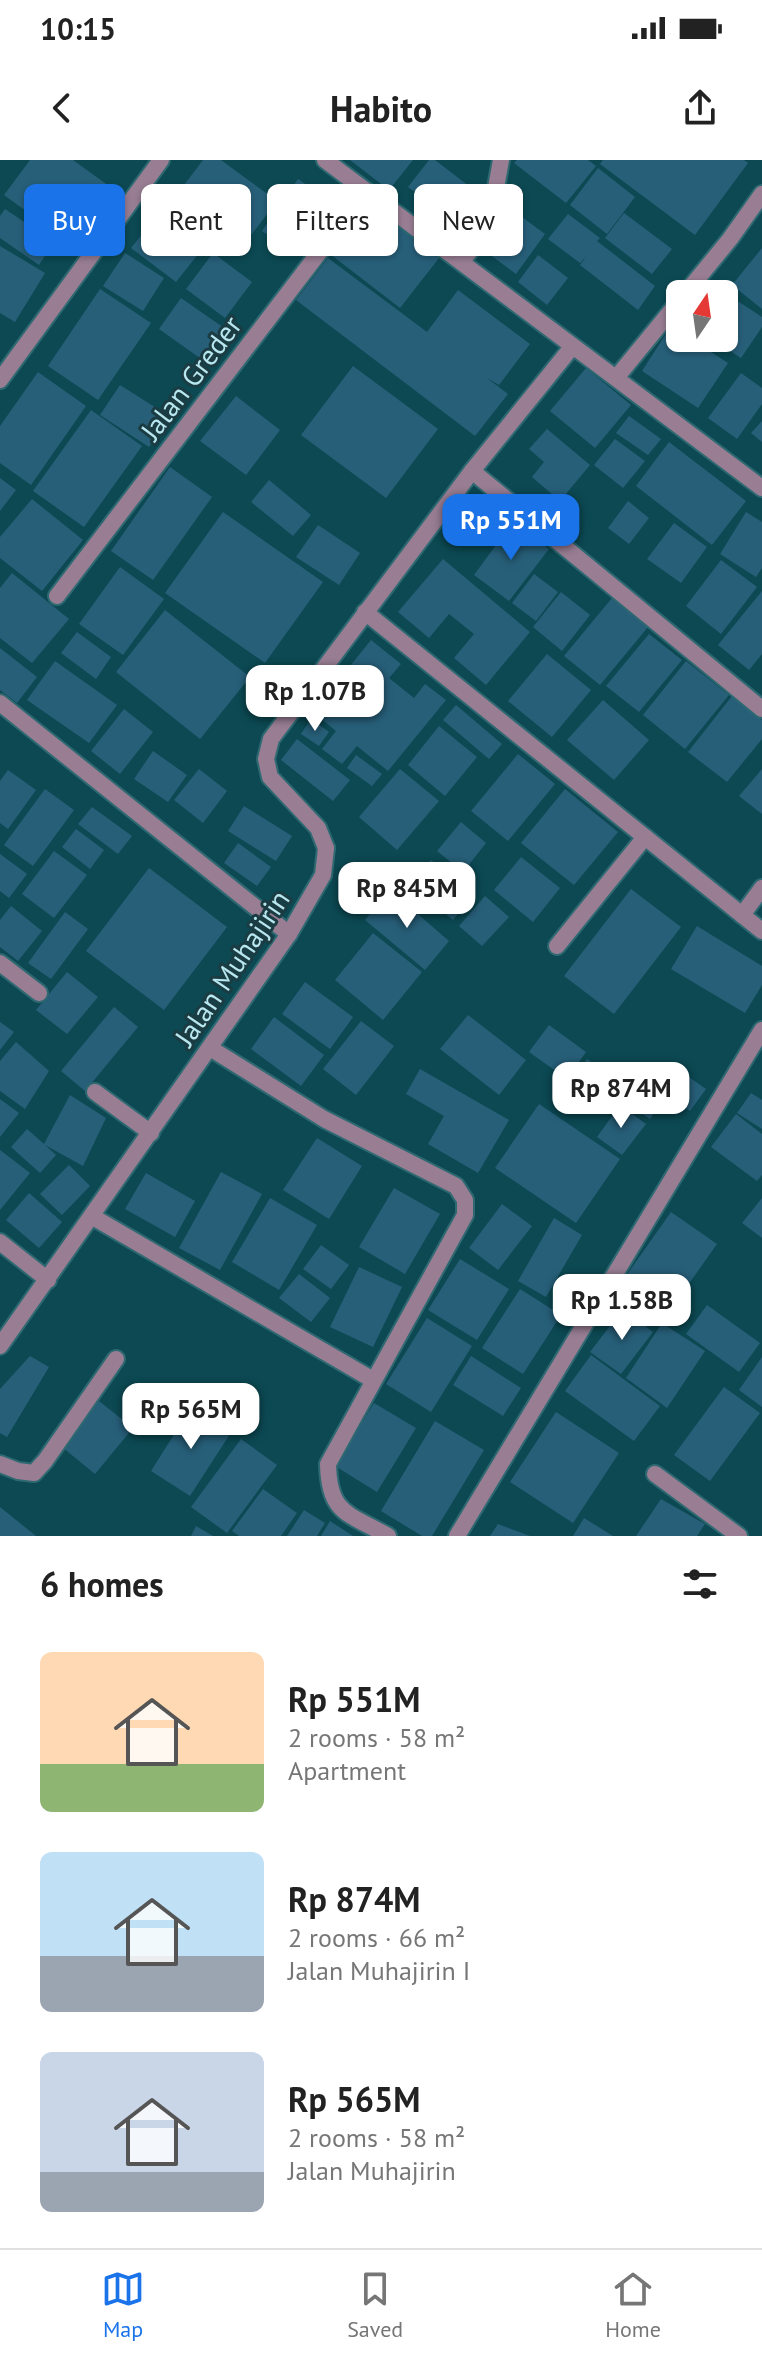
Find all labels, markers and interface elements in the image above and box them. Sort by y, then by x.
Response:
text: 10:15 [40,9,116,48]
text: Habito [330,85,432,132]
icon: back [40,86,84,130]
icon: share [678,86,722,130]
chip: Buy [24,184,125,256]
chip: Rent [141,184,251,256]
chip: Filters [267,184,398,256]
chip: New [414,184,523,256]
north arrow [666,280,738,352]
map controls [666,280,738,352]
street label: Jalan Greder [131,308,250,448]
pin: Rp 551M [437,494,585,562]
text: Rp 551M [460,503,562,536]
pin: Rp 1.07B [232,665,398,733]
text: Rp 1.07B [264,674,366,707]
pin: Rp 845M [333,862,481,930]
text: Rp 845M [356,871,458,904]
street label: Jalan Muhajirin [165,882,297,1054]
pin: Rp 874M [547,1062,695,1130]
text: Rp 874M [570,1071,672,1104]
pin: Rp 1.58B [539,1274,705,1342]
text: Rp 1.58B [571,1283,673,1316]
pin: Rp 565M [117,1383,265,1451]
text: Rp 565M [140,1392,242,1425]
text: 6 homes [40,1562,164,1606]
icon: filters [678,1562,722,1606]
text: Rp 551M [288,1677,420,1721]
icon: home [104,1684,200,1780]
text: 2 rooms · 58 m² [288,1721,465,1754]
text: Apartment [288,1754,406,1787]
text: Rp 874M [288,1877,420,1921]
icon: home [104,1884,200,1980]
text: 2 rooms · 66 m² [288,1921,465,1954]
text: Jalan Muhajirin I [288,1954,470,1987]
text: Rp 565M [288,2077,420,2121]
icon: home [104,2084,200,2180]
text: 2 rooms · 58 m² [288,2121,465,2154]
text: Jalan Muhajirin [288,2154,456,2187]
tab: Map [101,2267,145,2343]
tab: Saved [347,2267,403,2343]
tab: Home [605,2267,661,2343]

